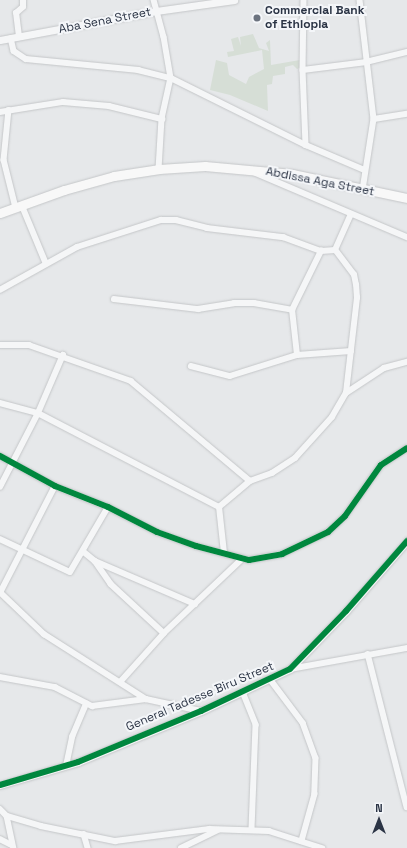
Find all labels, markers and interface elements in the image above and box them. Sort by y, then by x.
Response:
place label: Commercial Bank of Ethiopia [265,4,364,32]
street label: Aba Sena Street [58,5,152,37]
marker: Commercial Bank of Ethiopia [252,13,262,23]
street label: Abdissa Aga Street [264,164,376,200]
street label: General Tadesse Biru Street [124,659,276,735]
north arrow [359,800,399,840]
text: N [375,801,383,815]

